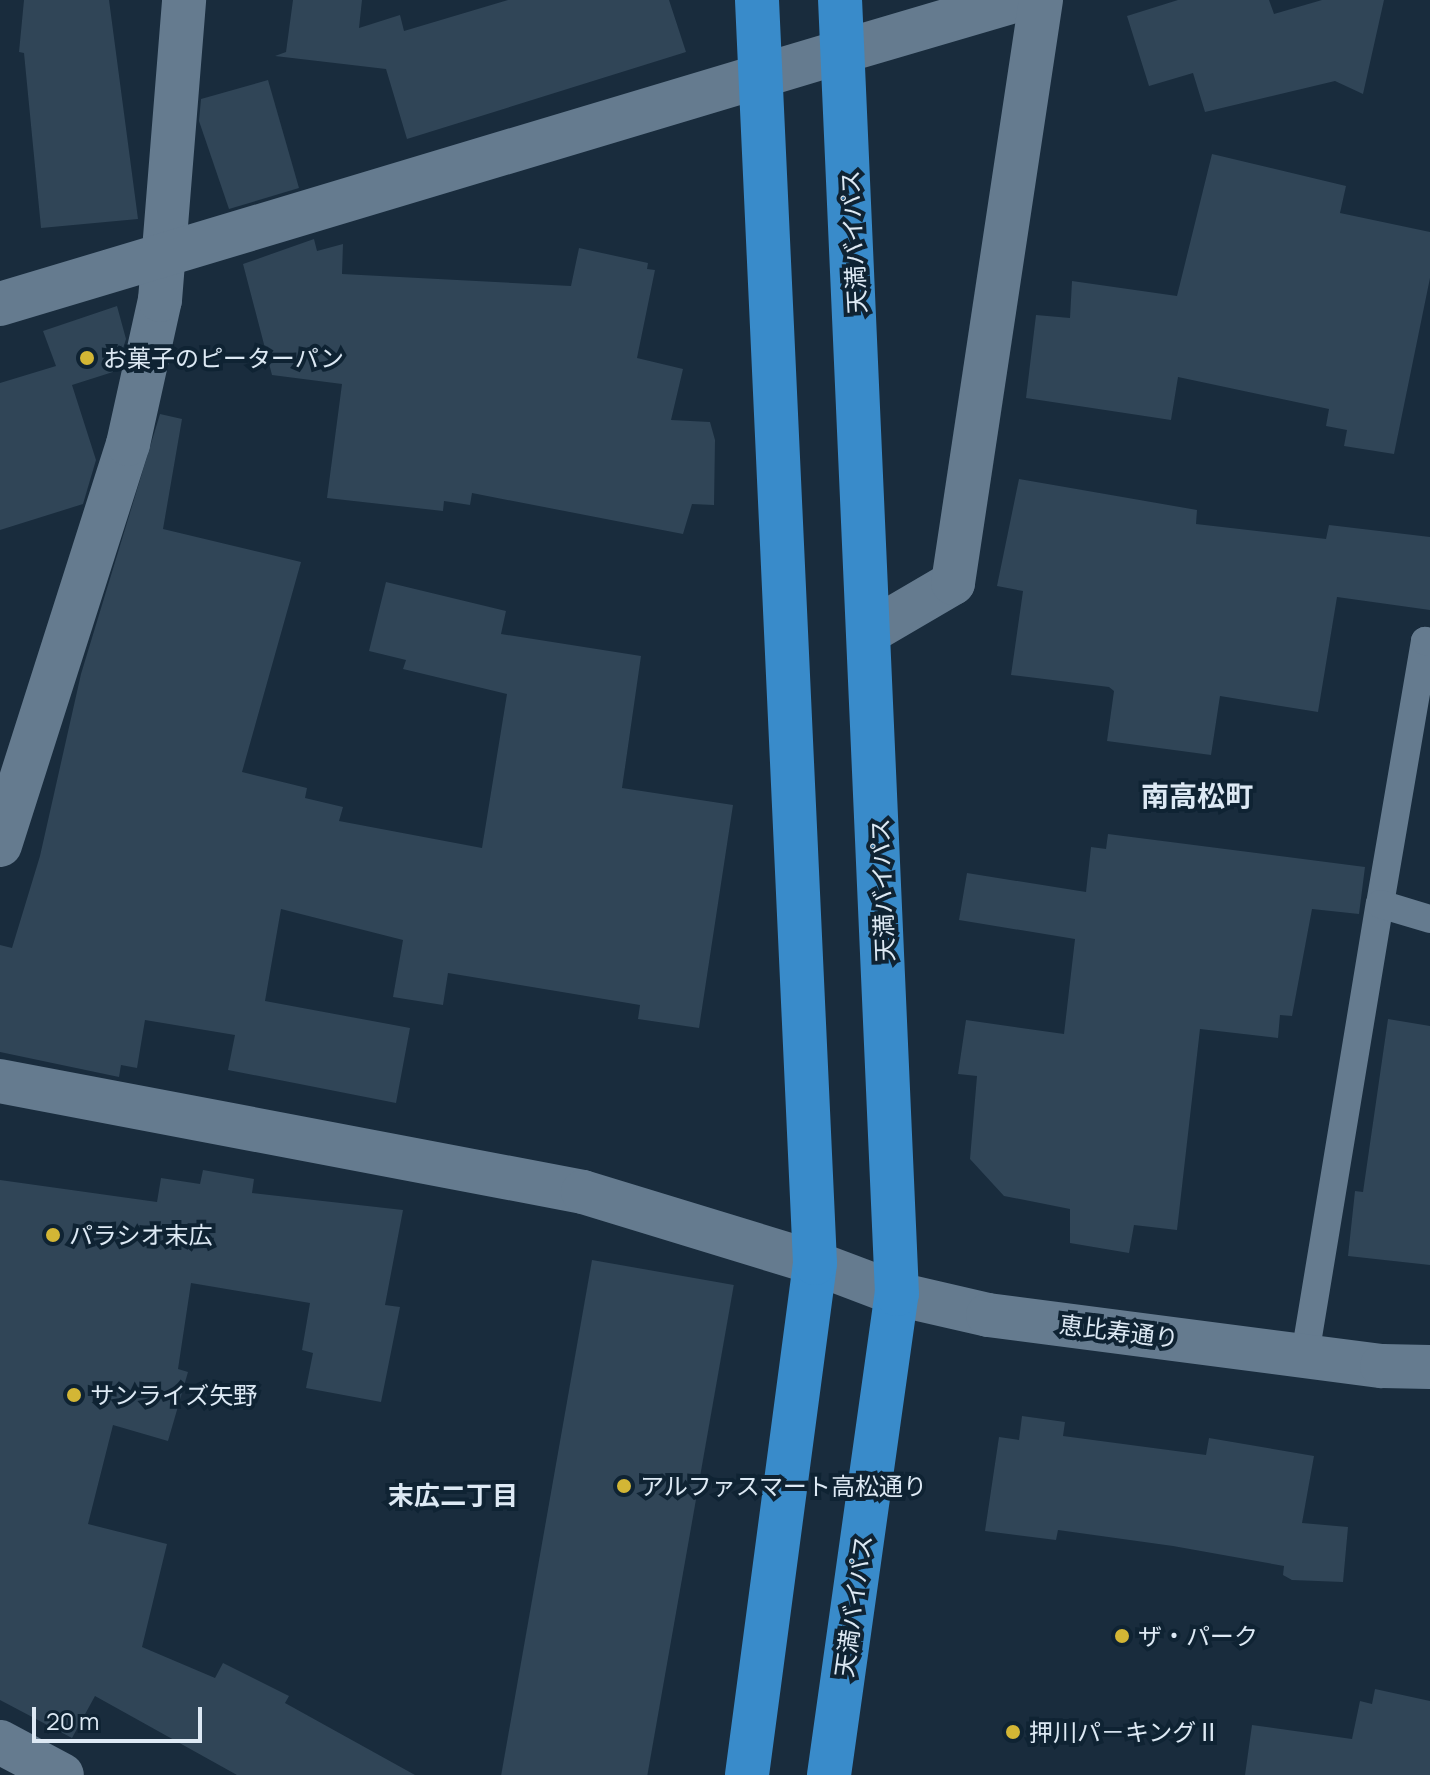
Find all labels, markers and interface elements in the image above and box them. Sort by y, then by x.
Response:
street label: 天満バイパス [835,169,871,315]
place label: お菓子のピーターパン [103,344,343,372]
marker: お菓子のピーターパン [78,349,96,367]
district label: 南高松町 [1141,778,1253,812]
street label: 天満バイパス [865,818,899,962]
place label: パラシオ末広 [69,1221,213,1249]
marker: パラシオ末広 [44,1226,62,1244]
street label: 恵比寿通り [1058,1309,1180,1353]
place label: サンライズ矢野 [90,1381,258,1409]
marker: サンライズ矢野 [65,1386,83,1404]
place label: アルファスマート高松通り [640,1472,928,1500]
marker: アルファスマート高松通り [615,1477,633,1495]
district label: 末広二丁目 [388,1480,518,1512]
street label: 天満バイパス [829,1533,877,1679]
place label: ザ・パーク [1138,1622,1258,1650]
marker: ザ・パーク [1113,1627,1131,1645]
scale bar [36,1691,206,1741]
text: 20 m [46,1704,99,1737]
place label: 押川パ－キングⅡ [1029,1718,1221,1746]
marker: 押川パ－キングⅡ [1004,1723,1022,1741]

